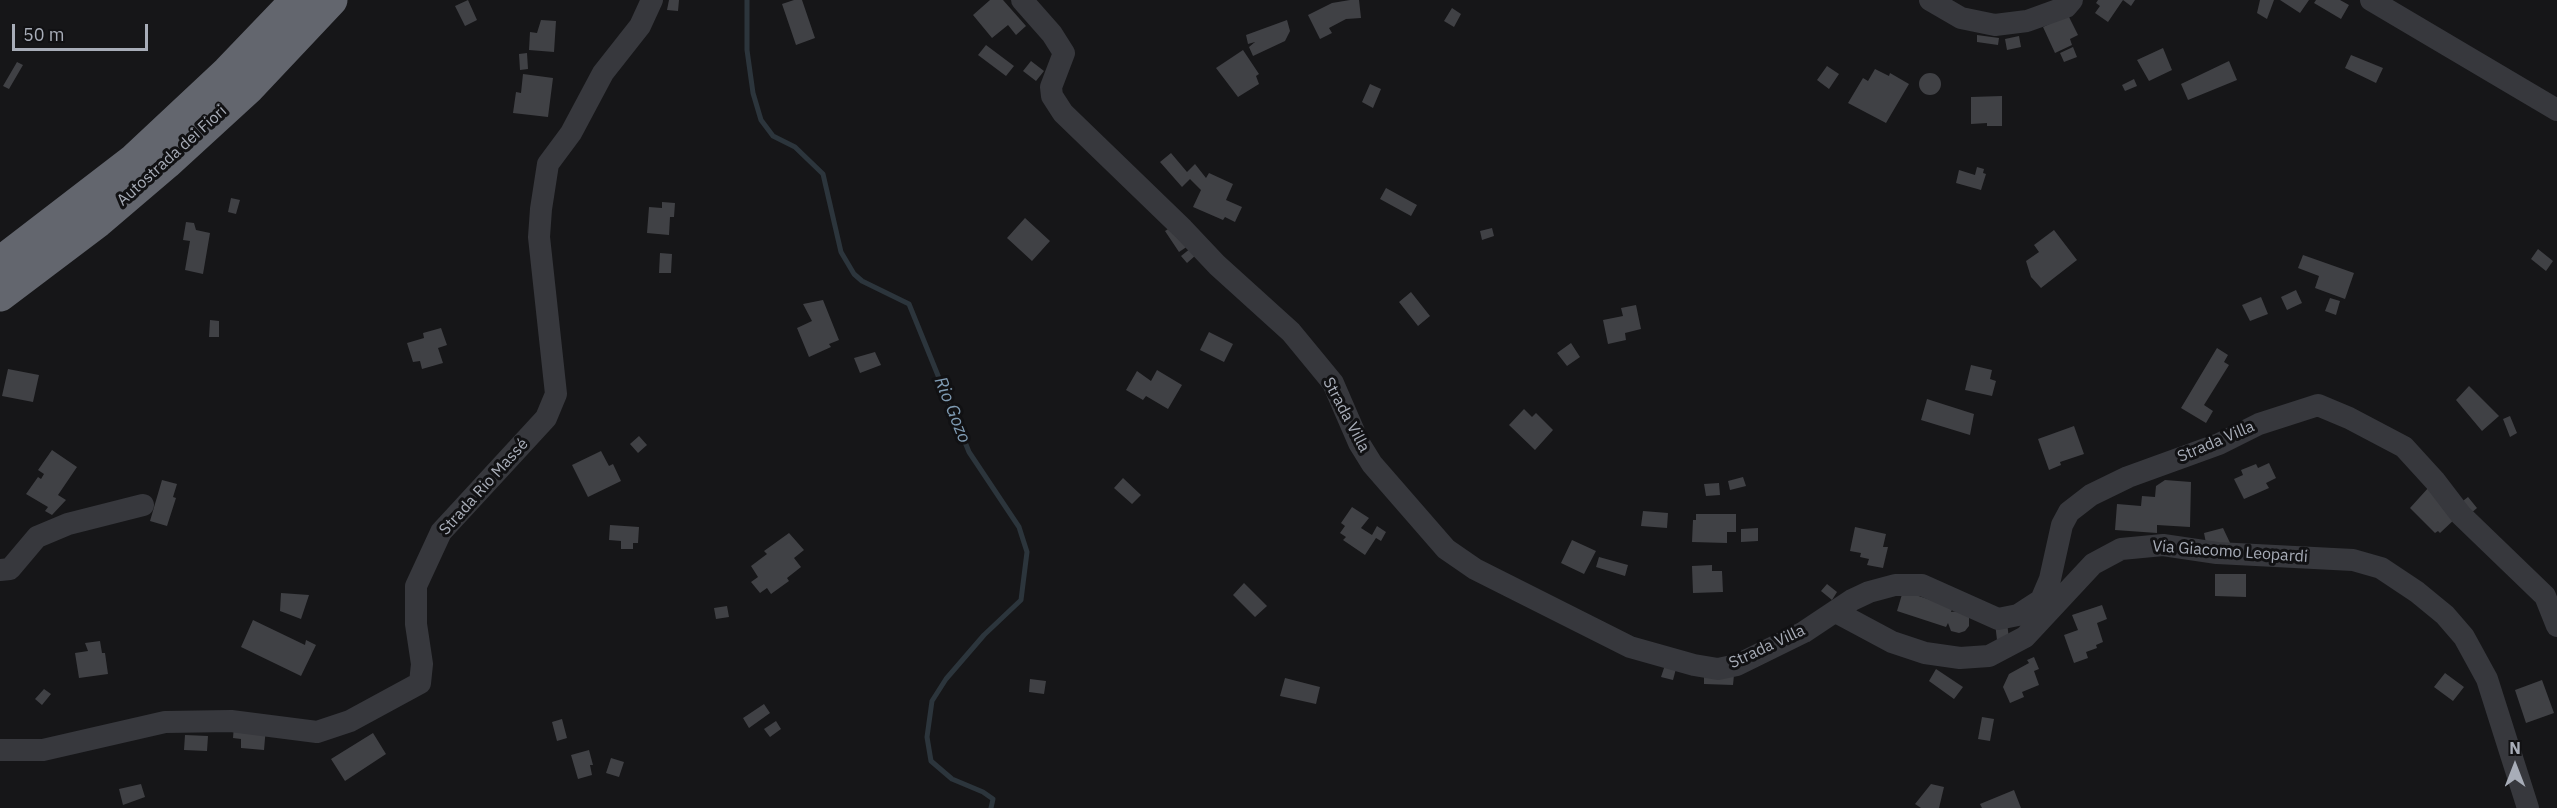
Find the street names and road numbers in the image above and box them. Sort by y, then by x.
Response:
street label: Autostrada dei Fiori [113,102,231,210]
street label: Strada Villa [1318,374,1374,456]
street label: Strada Villa [2175,417,2257,467]
street label: Strada Rio Massé [435,435,533,539]
street label: Via Giacomo Leopardi [2152,537,2308,567]
street label: Strada Villa [1726,621,1808,673]

